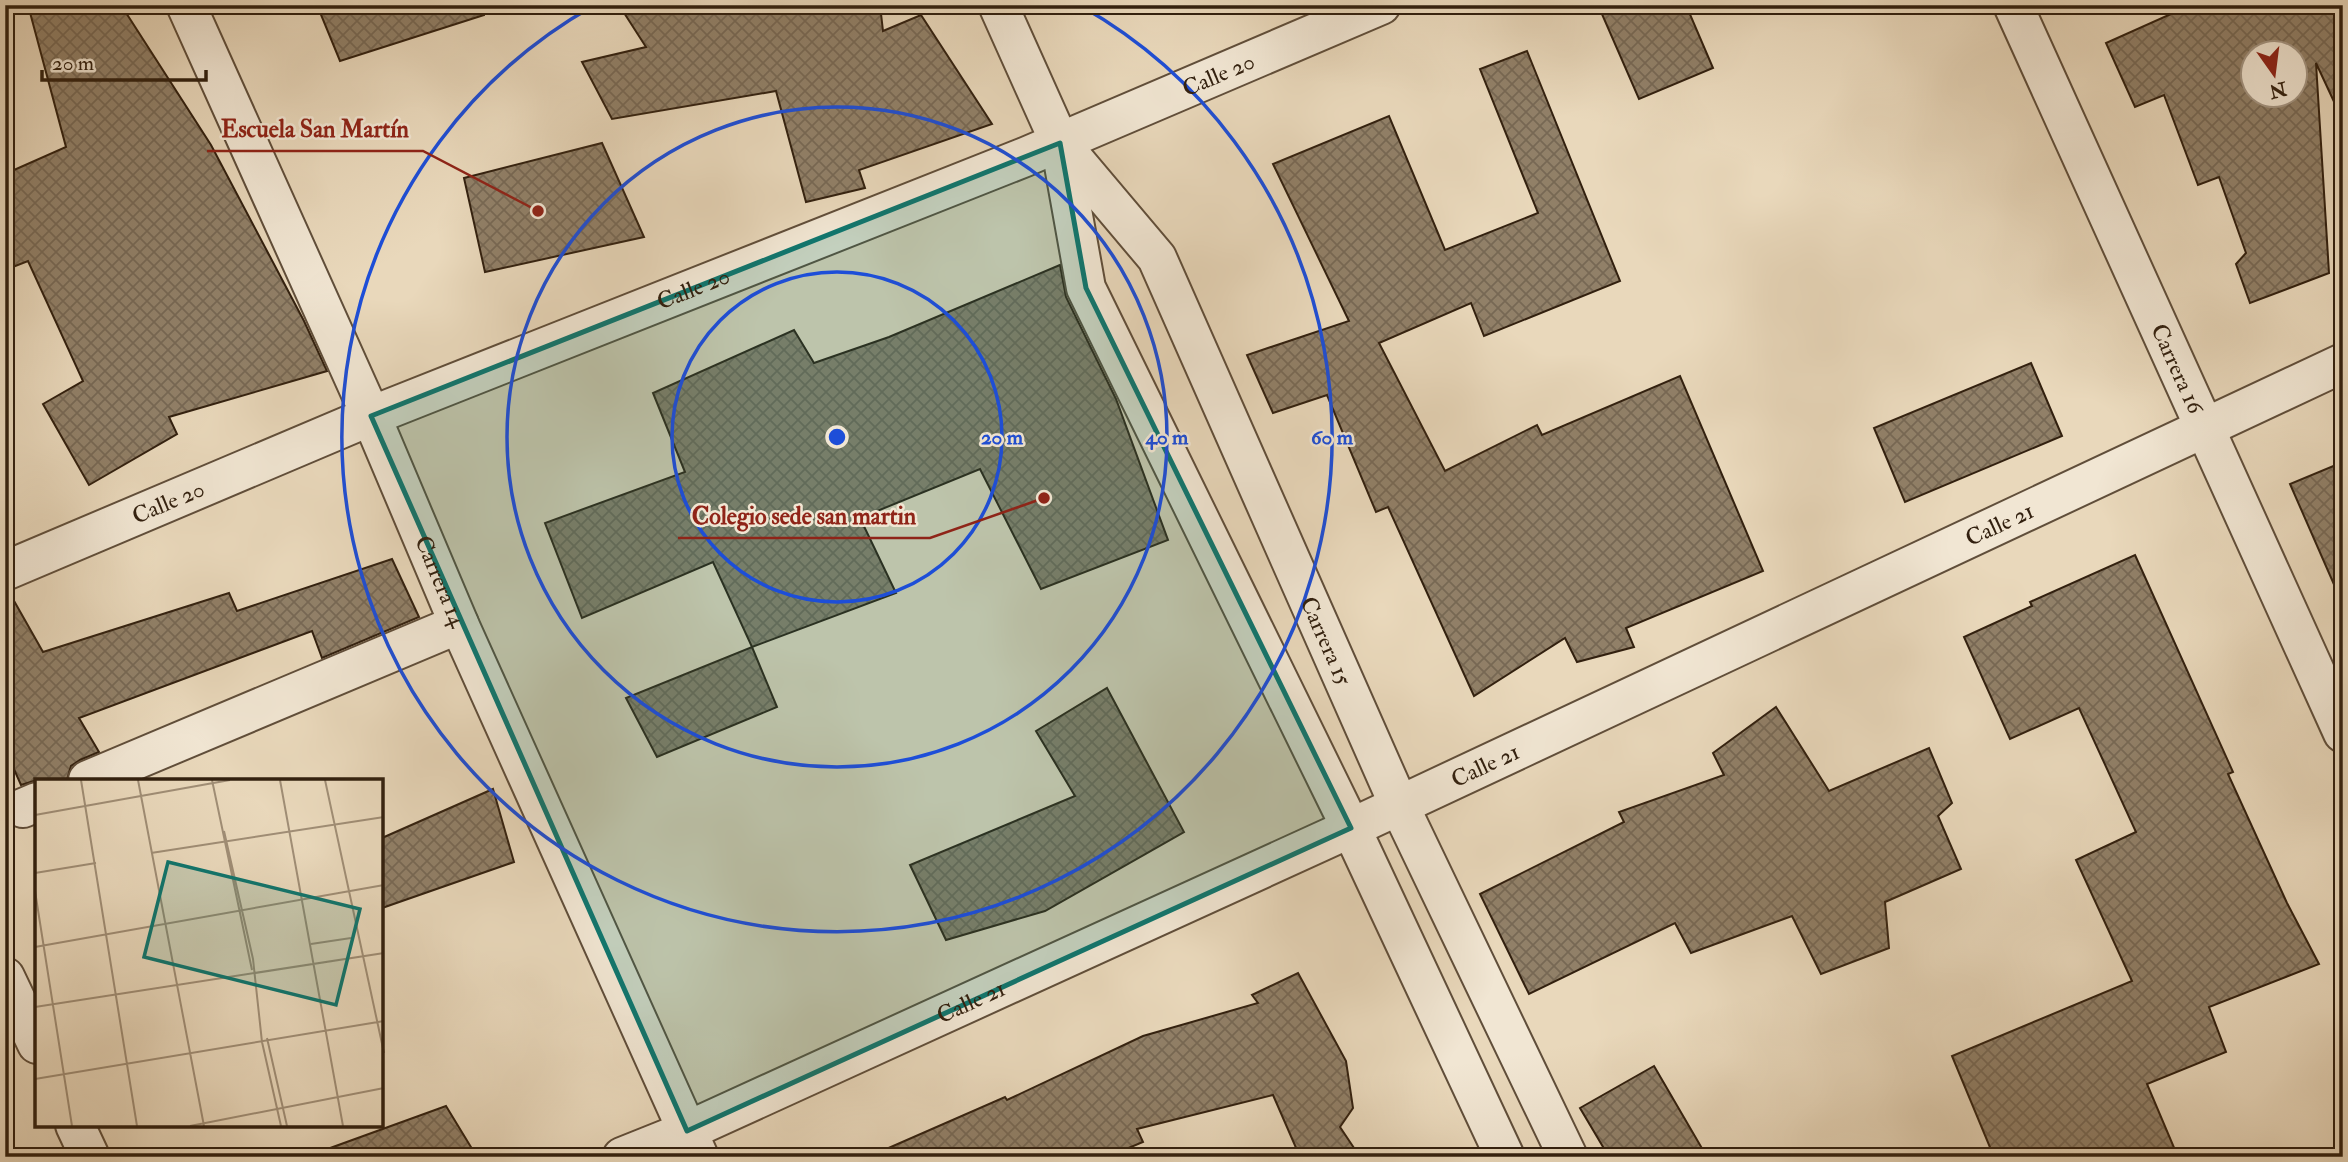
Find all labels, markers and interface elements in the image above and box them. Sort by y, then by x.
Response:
scale bar [42,38,206,82]
north arrow [2240,38,2310,108]
street label: Calle 20 [1178,46,1259,103]
text: 20 m [52,50,94,77]
text: N [2266,76,2290,103]
callout: Escuela San Martín [207,106,423,151]
text: Escuela San Martín [221,114,410,145]
street label: Calle 20 [653,261,734,316]
street label: Carrera 16 [2145,319,2211,419]
text: 20 m [981,424,1024,451]
text: 40 m [1145,424,1189,451]
text: 60 m [1311,424,1354,451]
centre of rings [825,425,849,449]
street label: Calle 20 [127,474,209,530]
callout: Colegio sede san martin [678,493,930,538]
street label: Calle 21 [1961,496,2038,553]
text: Colegio sede san martin [692,501,917,532]
street label: Carrera 14 [409,531,474,633]
street label: Carrera 15 [1294,592,1359,690]
street label: Calle 21 [1446,737,1524,794]
inset map [35,779,383,1127]
street label: Calle 21 [932,973,1010,1030]

